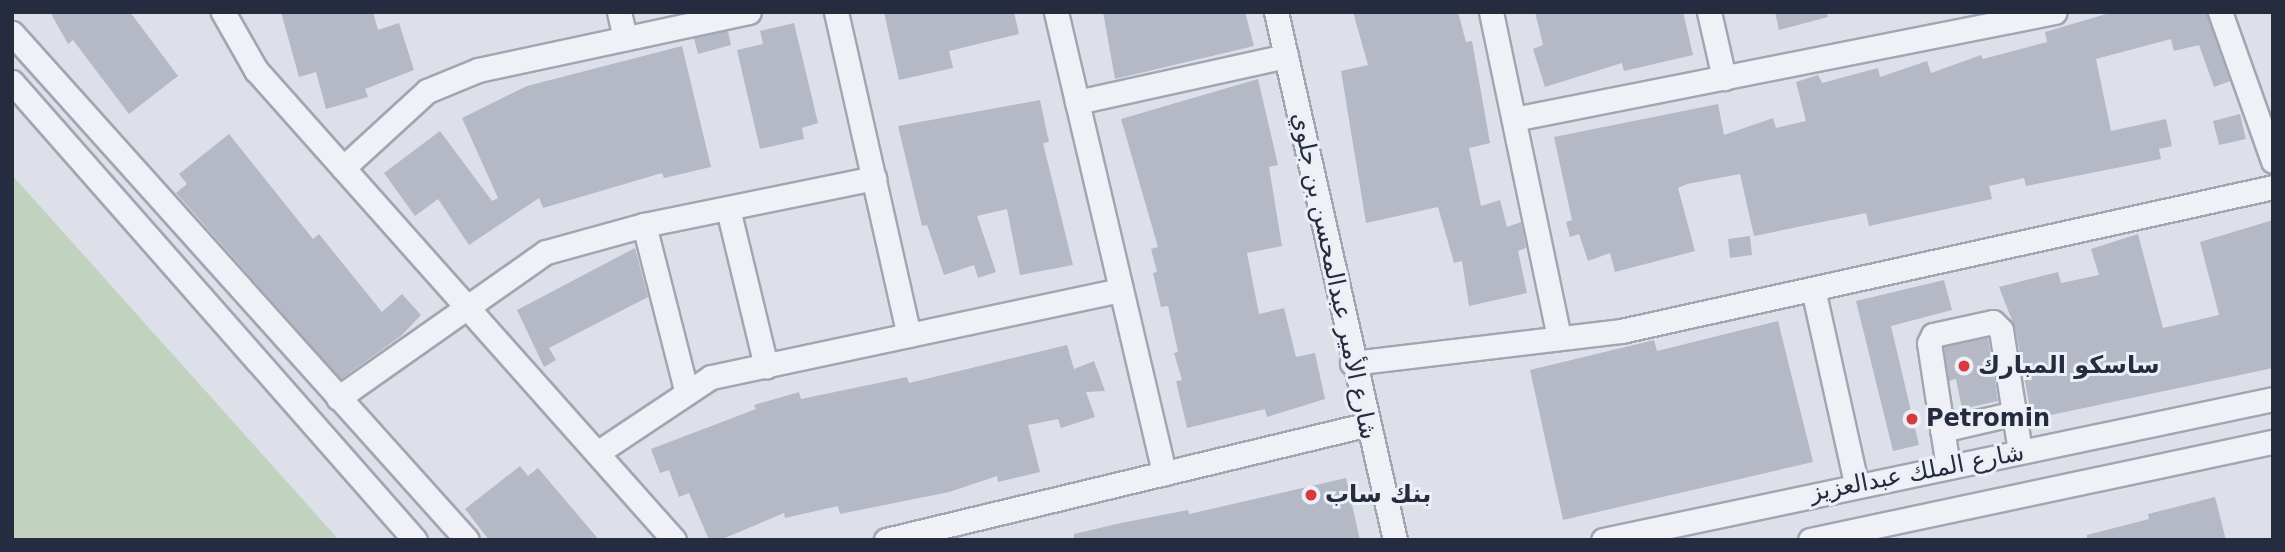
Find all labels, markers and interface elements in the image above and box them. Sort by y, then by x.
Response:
street label: شارع الأمير عبدالمحسن بن جلوي [1285,110,1383,442]
place label: ساسكو المبارك [1978,352,2160,380]
marker: ساسكو المبارك [1956,358,1972,374]
place label: Petromin [1926,405,2050,433]
marker: Petromin [1904,411,1920,427]
street label: شارع الملك عبدالعزيز [1808,438,2026,508]
place label: بنك ساب [1325,481,1431,509]
marker: بنك ساب [1303,487,1319,503]

